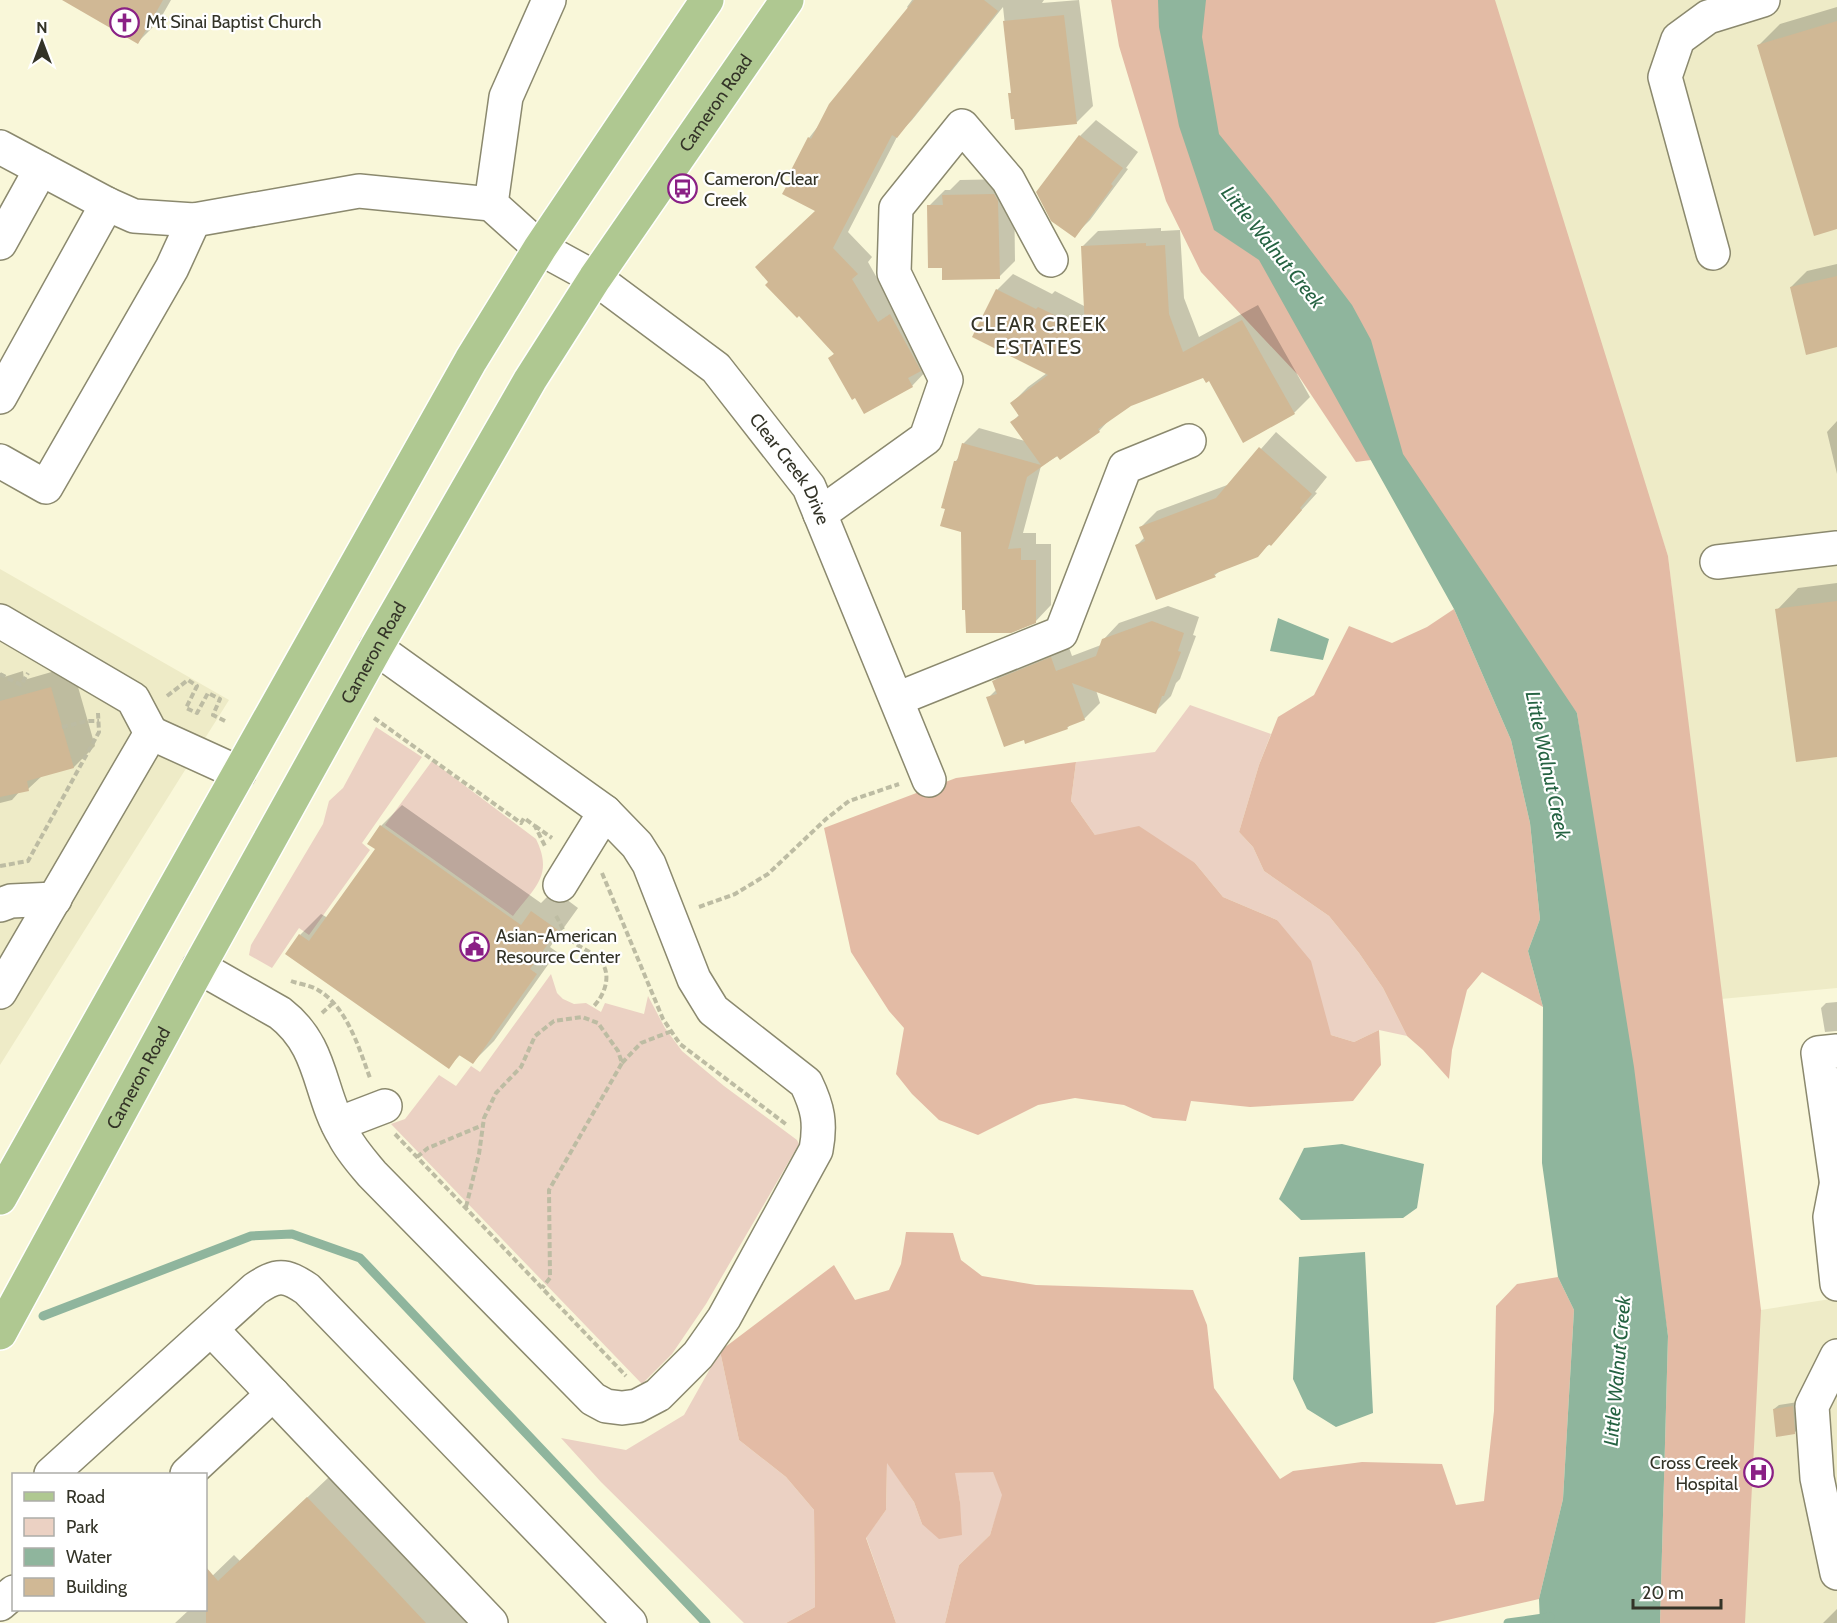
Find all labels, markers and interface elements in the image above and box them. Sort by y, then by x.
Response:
church icon: Mt Sinai Baptist Church [109,6,141,38]
place label: Mt Sinai Baptist Church [146,11,322,33]
north arrow [12,12,72,72]
text: N [36,18,48,37]
street label: Cameron Road [675,50,757,156]
place label: Cameron/Clear Creek [704,168,819,211]
bus stop icon: Cameron/Clear Creek [667,173,699,205]
water label: Little Walnut Creek [1216,181,1331,314]
district label: CLEAR CREEK ESTATES [971,312,1107,359]
street label: Clear Creek Drive [745,409,834,528]
street label: Cameron Road [336,598,411,708]
water label: Little Walnut Creek [1521,689,1576,843]
place label: Asian-American Resource Center [496,925,620,968]
public building icon: Asian-American Resource Center [459,930,491,962]
street label: Cameron Road [102,1023,175,1133]
water label: Little Walnut Creek [1598,1294,1636,1447]
place label: Cross Creek Hospital [1650,1452,1739,1495]
hospital icon: Cross Creek Hospital [1743,1457,1775,1489]
legend [12,1473,207,1611]
text: Road [66,1486,105,1508]
text: Park [66,1516,99,1538]
text: Water [66,1546,112,1568]
scale bar [1633,1572,1722,1610]
text: Building [66,1576,128,1598]
text: 20 m [1642,1582,1684,1604]

